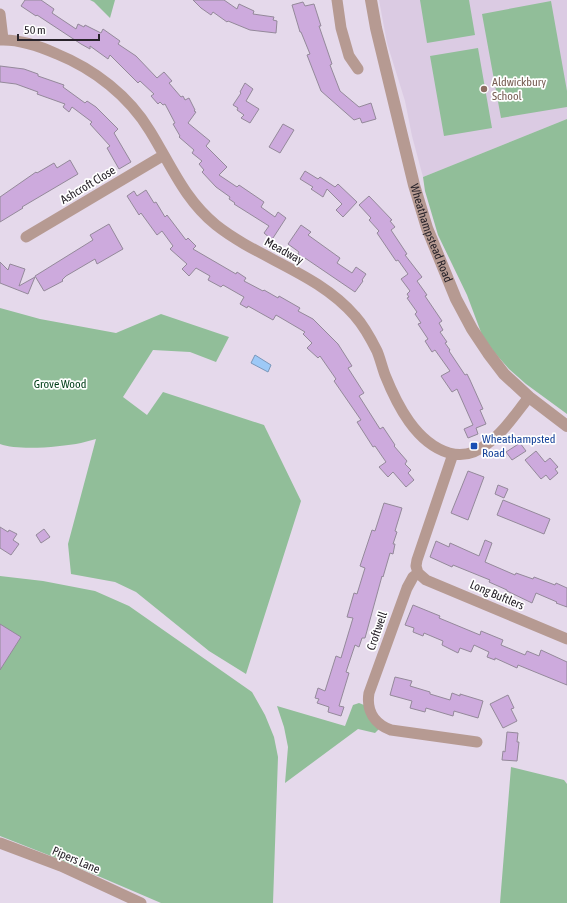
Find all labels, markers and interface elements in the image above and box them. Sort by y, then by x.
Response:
scale bar [18,16,99,42]
text: 50 m [24,23,46,37]
place label: Aldwickbury School [492,75,546,103]
marker: Aldwickbury School [479,84,489,94]
street label: Ashcroft Close [58,163,118,207]
street label: Wheathampstead Road [407,182,455,284]
street label: Meadway [262,235,306,267]
park label: Grove Wood [34,377,86,391]
place label: Wheathampsted Road [482,432,555,460]
marker: Wheathampsted Road [469,441,479,451]
street label: Long Buftlers [468,577,526,613]
street label: Croftwell [364,609,390,652]
street label: Pipers Lane [50,844,102,876]

